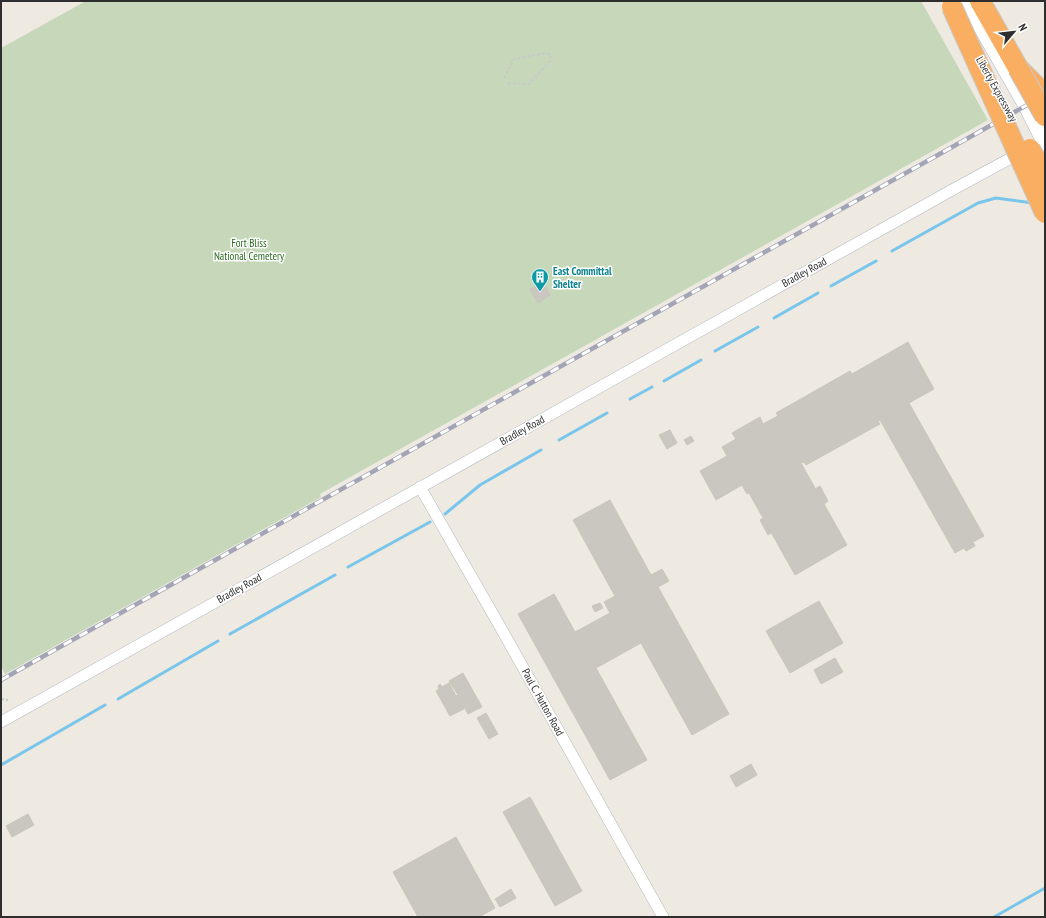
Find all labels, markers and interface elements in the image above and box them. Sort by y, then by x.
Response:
north arrow [994,12,1034,52]
text: N [1015,21,1030,33]
street label: Liberty Expressway [973,54,1021,125]
park label: Fort Bliss National Cemetery [214,236,285,263]
street label: Bradley Road [779,254,829,290]
place label: East Committal Shelter [553,264,612,291]
building icon: East Committal Shelter [530,267,550,292]
street label: Bradley Road [497,412,547,448]
street label: Bradley Road [214,570,264,606]
street label: Paul C. Hutton Road [519,666,567,738]

